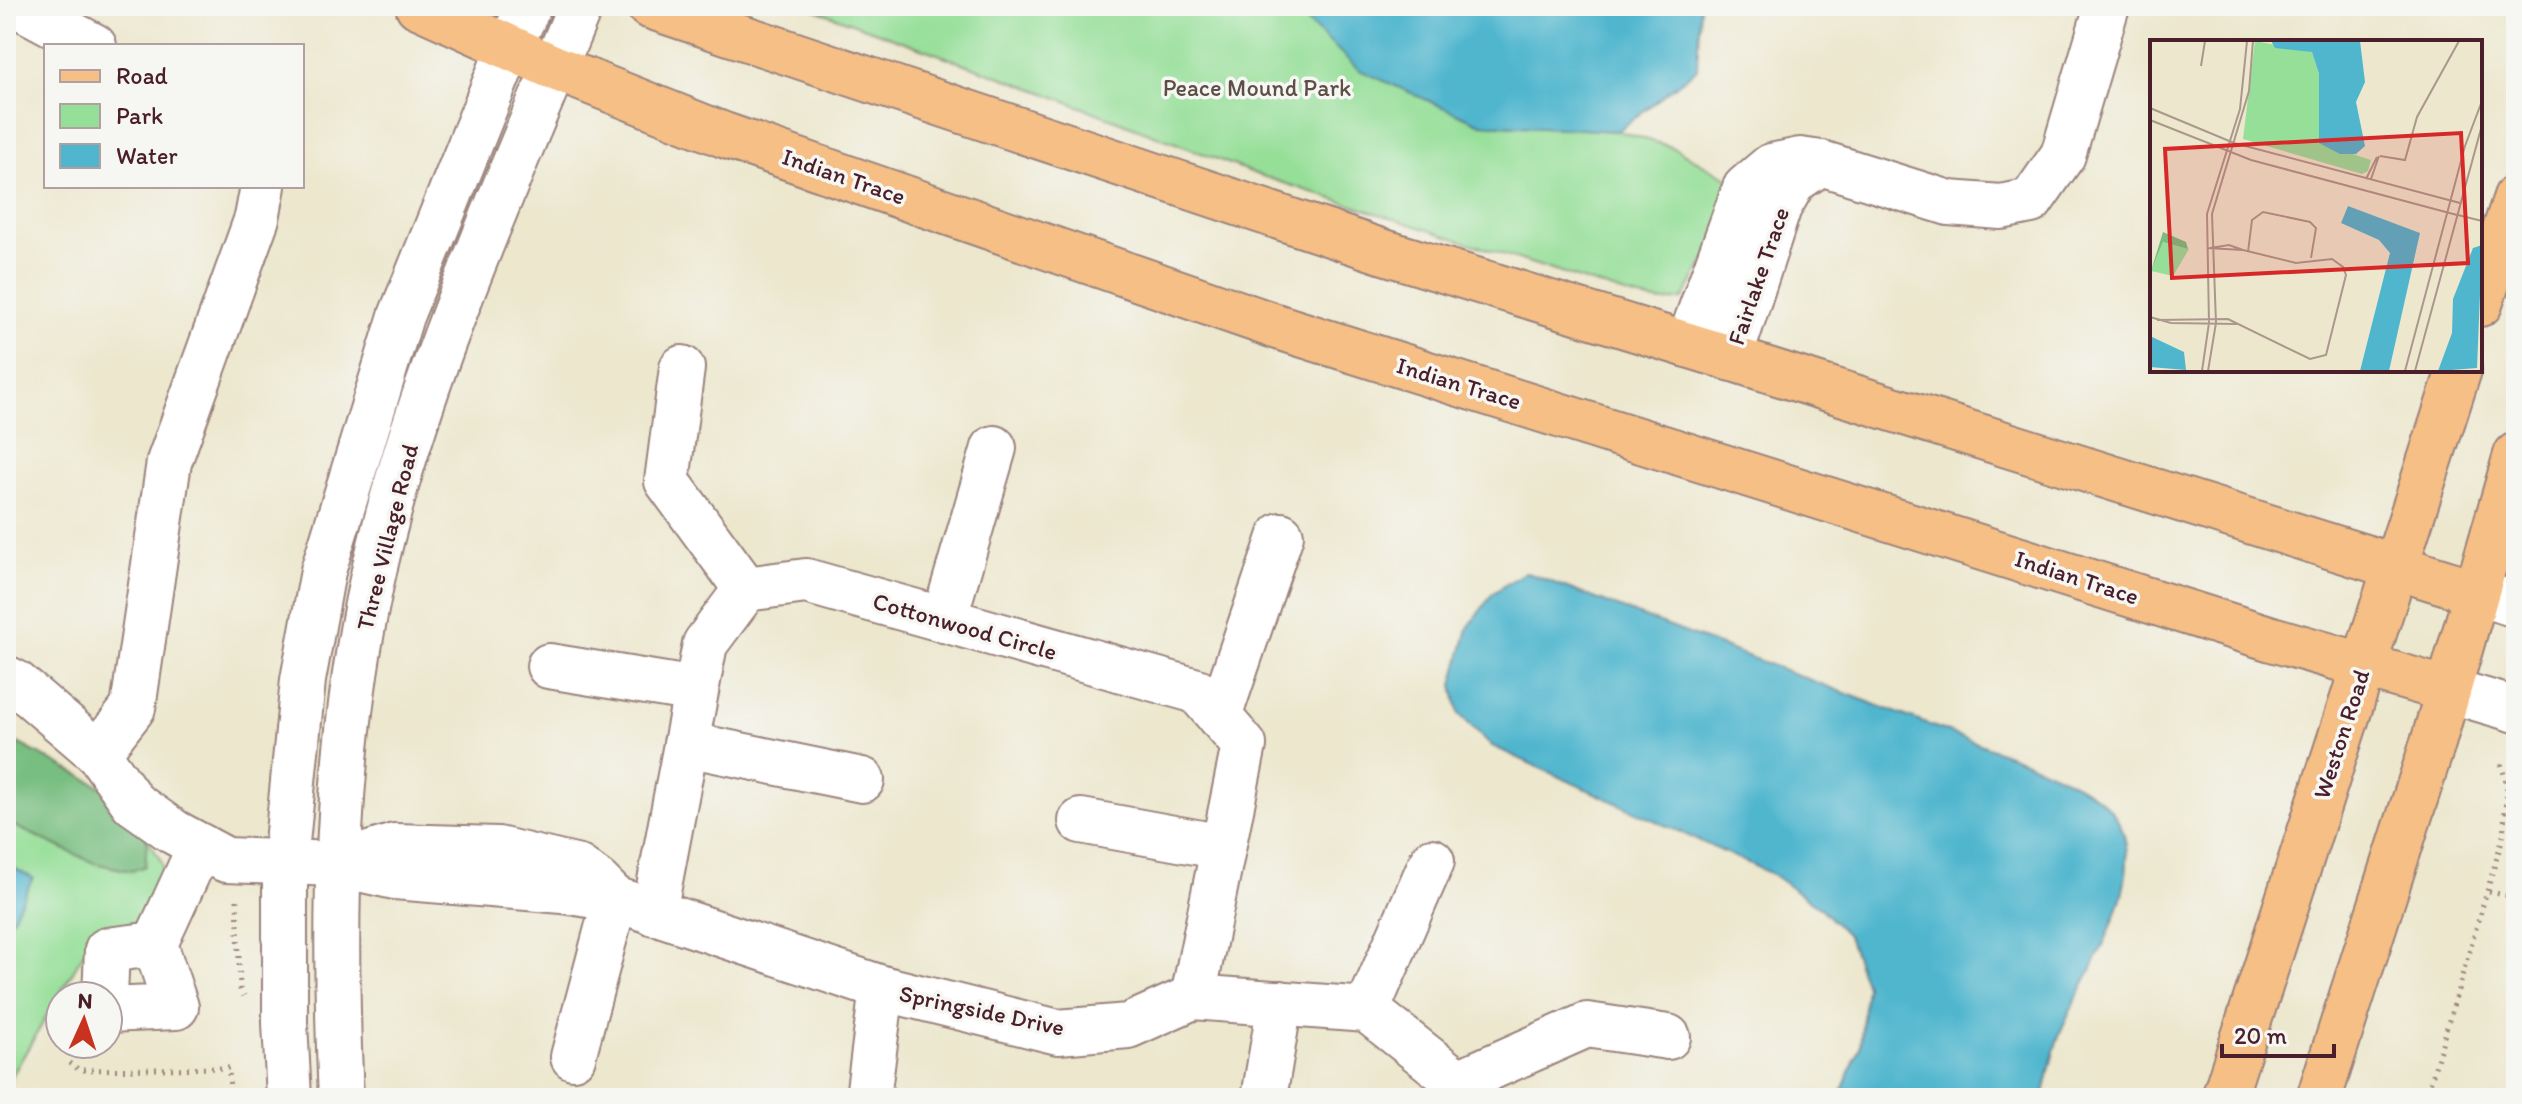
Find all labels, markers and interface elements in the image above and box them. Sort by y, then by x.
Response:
inset map [2150,40,2482,372]
legend [44,44,304,188]
text: Road [116,61,168,90]
park label: Peace Mound Park [1163,73,1351,102]
text: Park [116,101,163,130]
text: Water [116,141,178,170]
street label: Indian Trace [779,141,909,211]
street label: Fairlake Trace [1721,203,1795,349]
street label: Indian Trace [1393,350,1525,416]
street label: Three Village Road [350,441,424,633]
street label: Indian Trace [2011,543,2143,611]
street label: Cottonwood Circle [870,586,1060,666]
street label: Weston Road [2306,666,2376,802]
street label: Springside Drive [897,978,1067,1042]
north arrow [44,980,124,1060]
text: N [77,987,93,1014]
scale bar [2222,1008,2334,1058]
text: 20 m [2234,1021,2287,1050]

